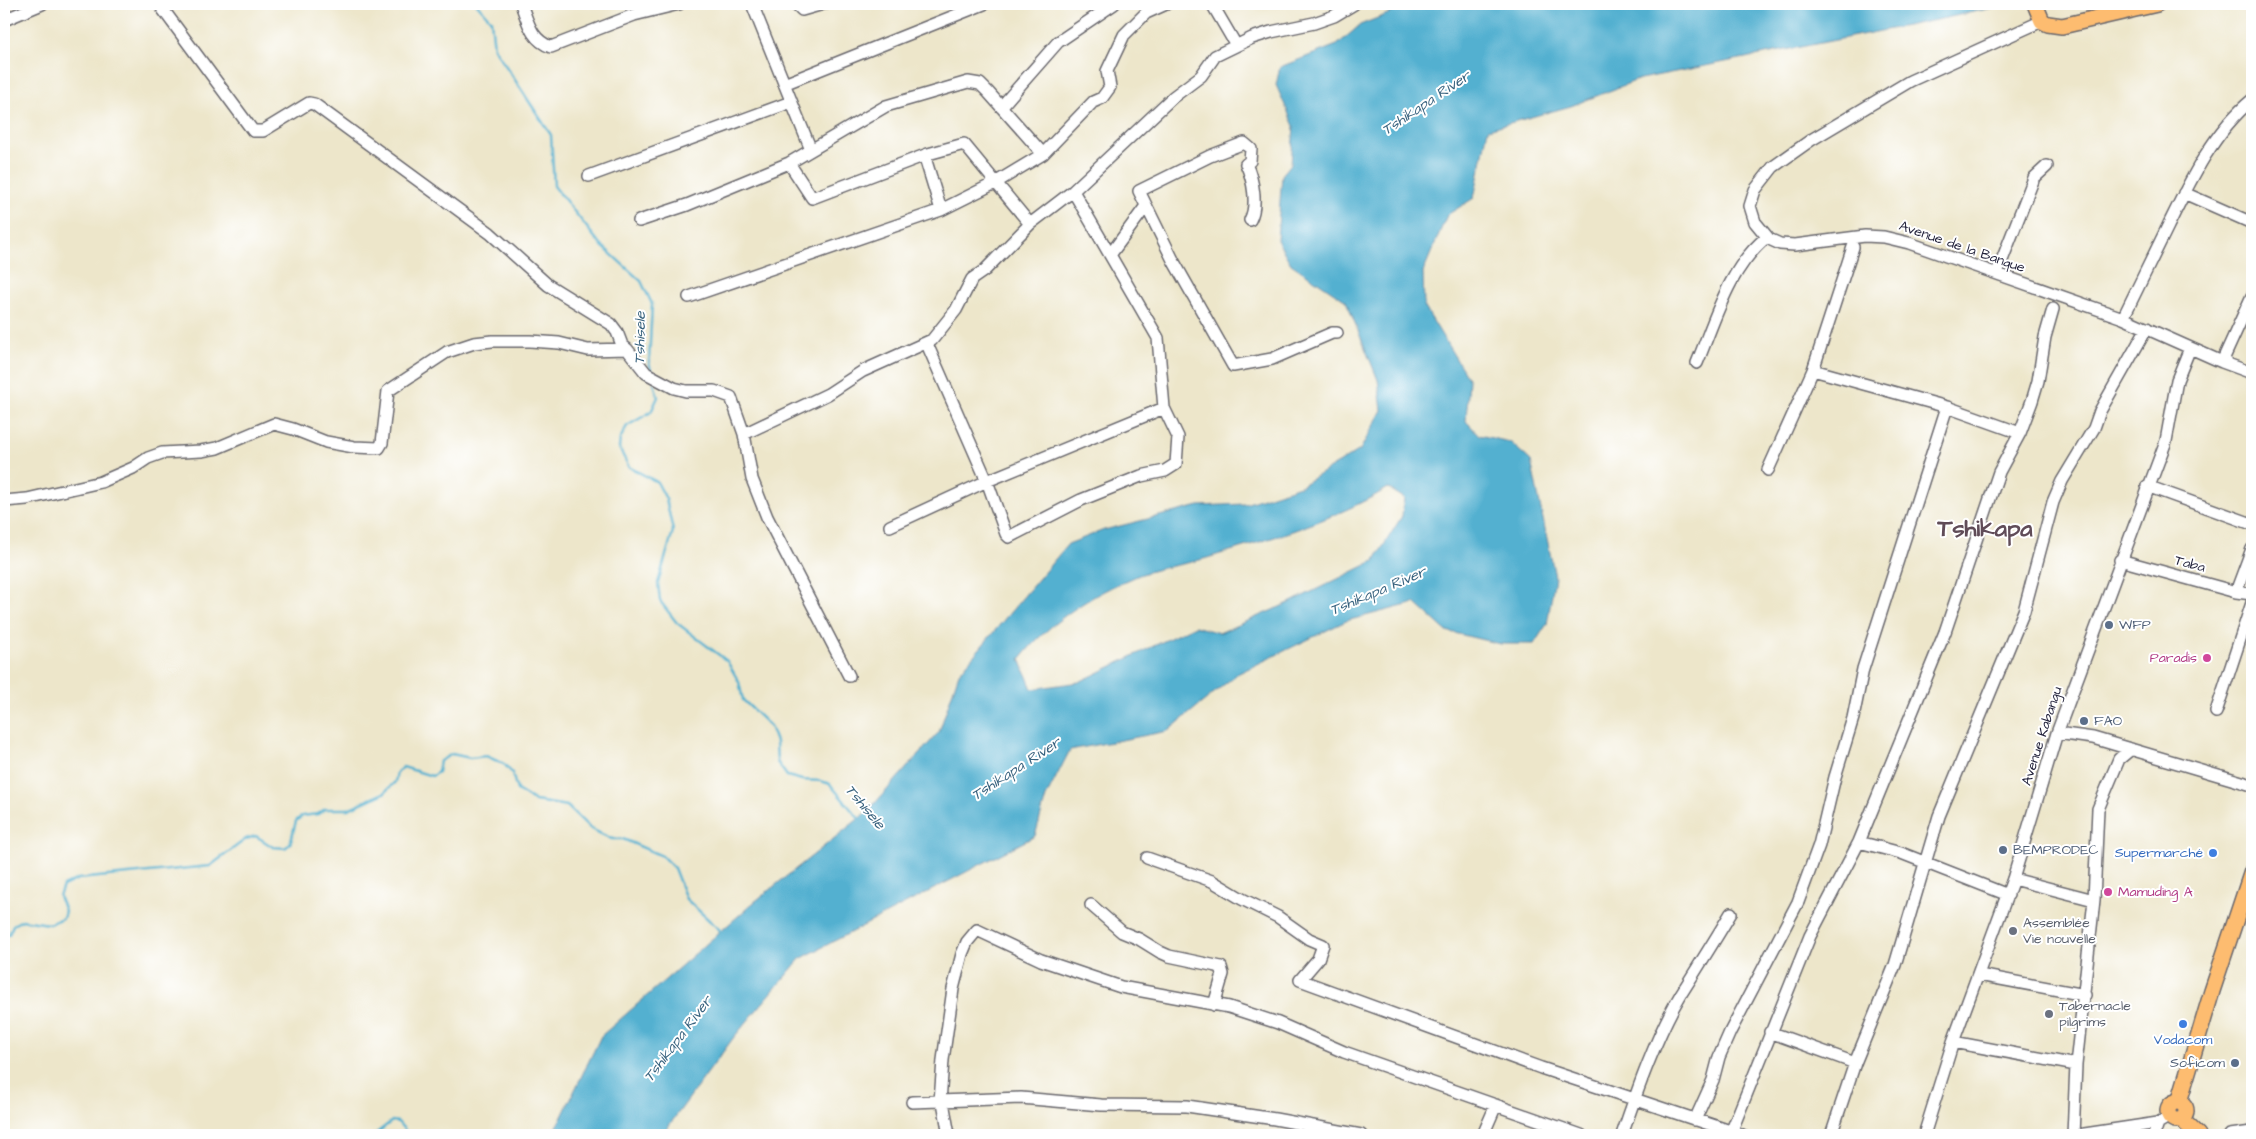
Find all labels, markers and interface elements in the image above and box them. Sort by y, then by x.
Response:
water label: Tshikapa River [1378,65,1476,140]
street label: Avenue de la Banque [1896,216,2028,278]
water label: Tshisele [629,311,651,365]
district label: Tshikapa [1936,512,2033,546]
street label: Taba [2173,550,2207,578]
water label: Tshikapa River [1327,561,1431,621]
place label: WFP [2119,615,2151,635]
marker: WFP [2103,619,2115,631]
place label: Paradis [2150,648,2197,668]
marker: Paradis [2201,652,2213,664]
street label: Avenue Kabangu [2017,684,2067,788]
place label: FAO [2094,711,2122,731]
marker: FAO [2078,715,2090,727]
water label: Tshikapa River [967,731,1066,806]
water label: Tshisele [840,780,891,835]
place label: BEMPRODEC [2013,840,2098,860]
place label: Supermarché [2115,843,2203,863]
marker: BEMPRODEC [1997,844,2009,856]
marker: Supermarché [2207,847,2219,859]
place label: Mamuding A [2118,882,2193,902]
marker: Mamuding A [2102,886,2114,898]
place label: Assemblée Vie nouvelle [2023,913,2096,949]
marker: Assemblée Vie nouvelle [2007,925,2019,937]
water label: Tshikapa River [639,990,718,1086]
place label: Tabernacle pilgrims [2059,996,2131,1032]
marker: Tabernacle pilgrims [2043,1008,2055,1020]
marker: Vodacom [2177,1018,2189,1030]
place label: Vodacom [2154,1030,2212,1050]
place label: Soficom [2170,1053,2225,1073]
marker: Soficom [2229,1057,2241,1069]

